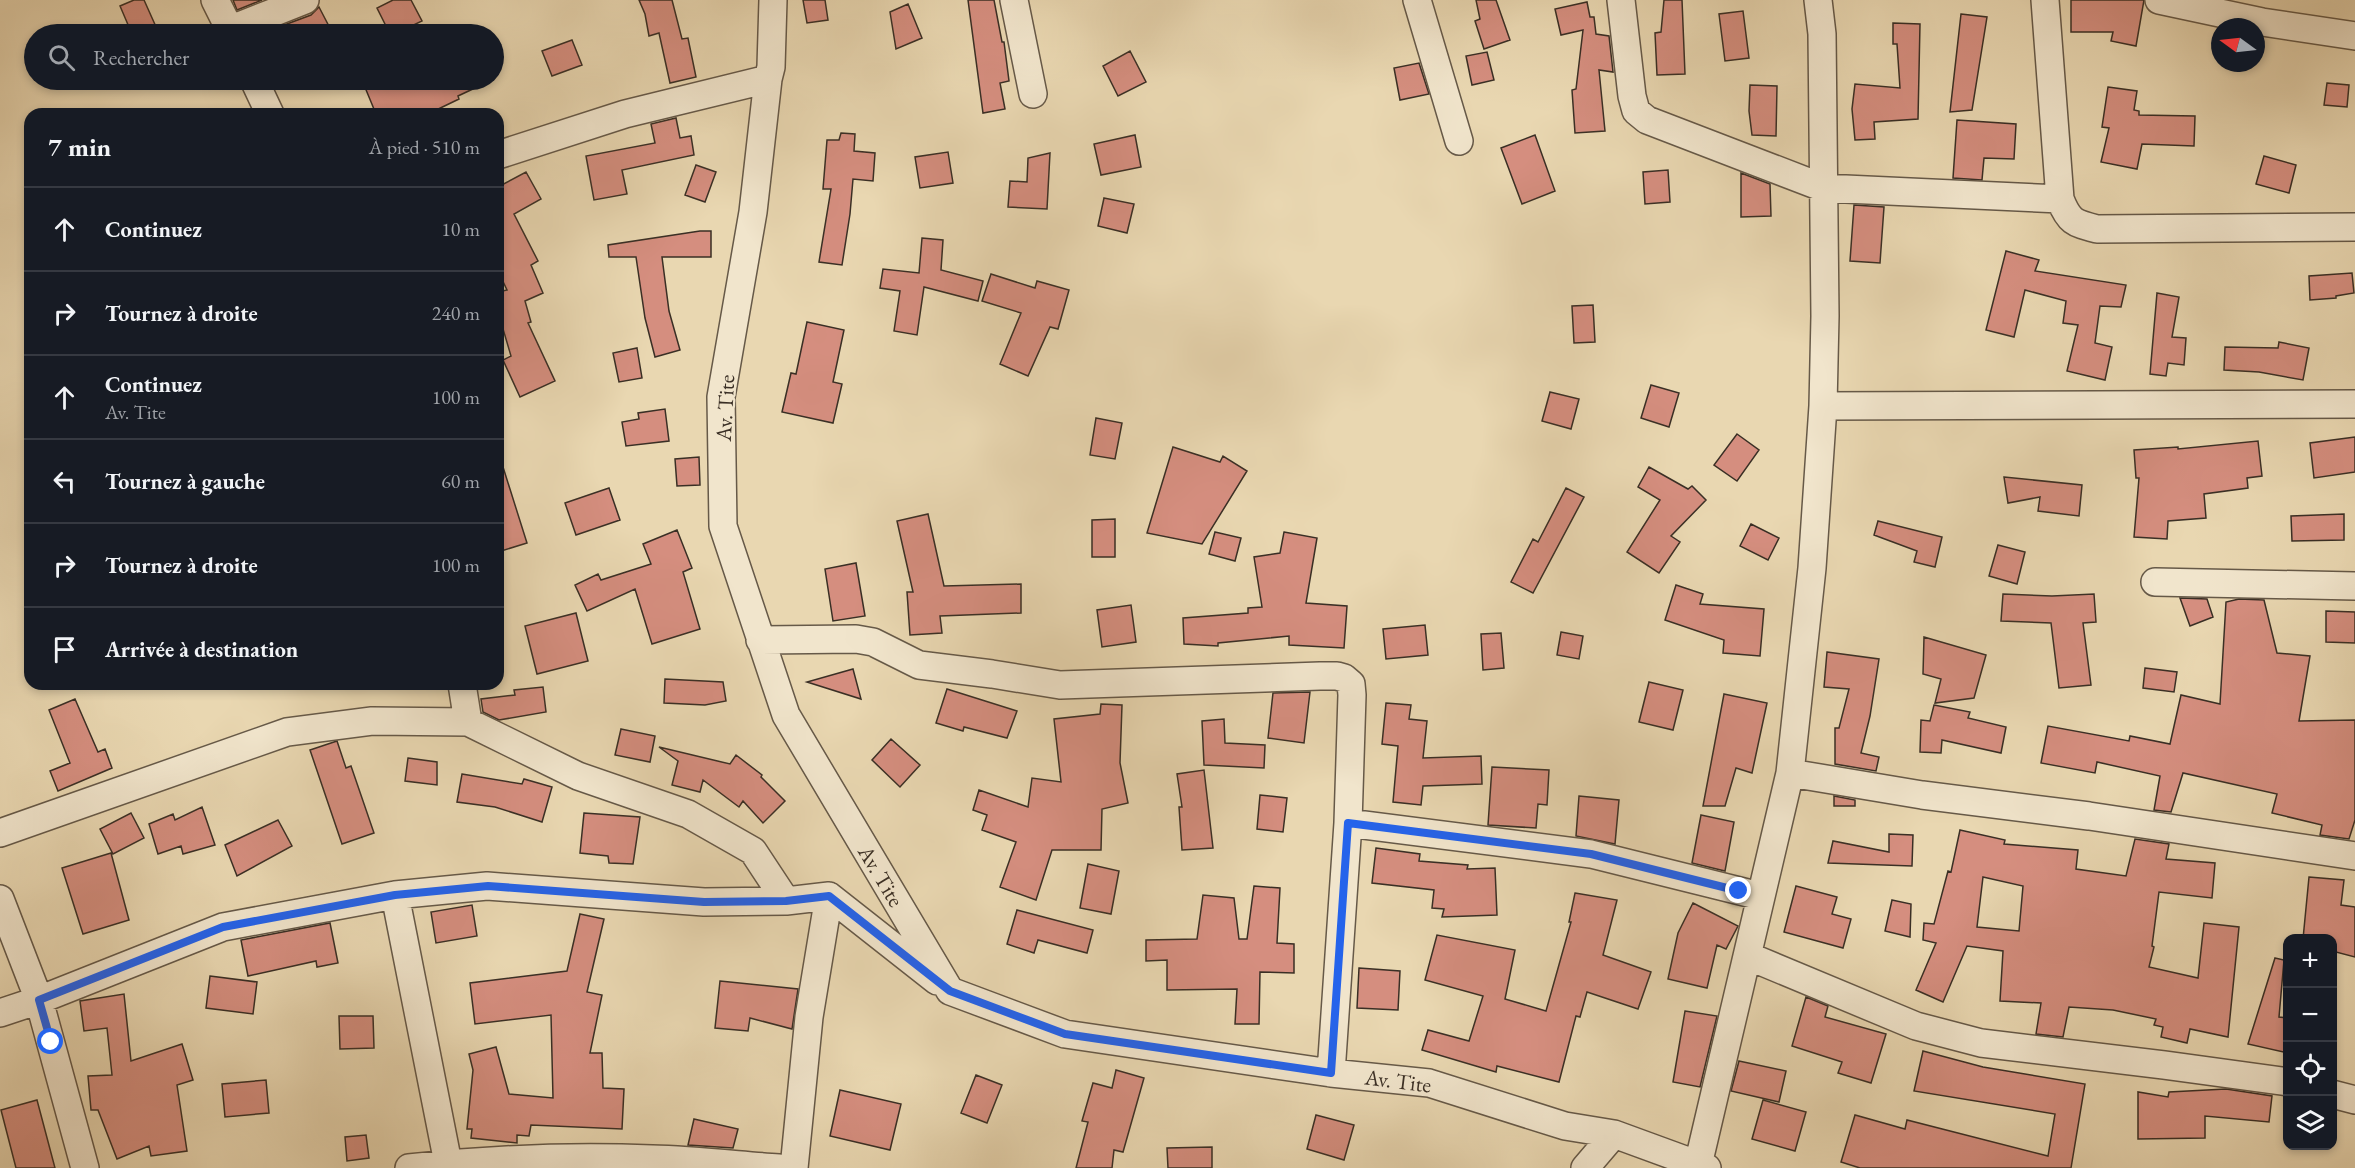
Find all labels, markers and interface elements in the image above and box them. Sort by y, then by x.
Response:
north arrow [2211,18,2265,72]
search box [24,24,504,90]
icon: search [45,41,78,74]
text: Rechercher [93,43,189,72]
text: 7 min [48,130,111,164]
text: À pied · 510 m [369,134,480,160]
icon: ahead [48,213,81,246]
text: Continuez [105,215,202,244]
text: 10 m [441,216,480,242]
icon: right [48,297,81,330]
text: Tournez à droite [105,299,258,328]
text: 240 m [432,300,480,326]
text: Continuez [105,370,202,399]
street label: Av. Tite [709,373,741,443]
icon: ahead [48,381,81,414]
text: 100 m [432,384,480,410]
text: Av. Tite [105,399,166,425]
icon: left [48,465,81,498]
text: Tournez à gauche [105,467,265,496]
text: 60 m [441,468,480,494]
icon: right [48,549,81,582]
text: Tournez à droite [105,551,258,580]
text: 100 m [432,552,480,578]
icon: arrive [48,633,81,666]
text: Arrivée à destination [105,635,298,664]
street label: Av. Tite [851,839,911,912]
route end [1725,877,1751,903]
map controls [2283,934,2337,1150]
button: + [2283,934,2337,988]
button: − [2283,988,2337,1042]
route start [37,1028,63,1054]
button: locate [2283,1042,2337,1096]
street label: Av. Tite [1362,1062,1433,1100]
button: layers [2283,1096,2337,1150]

